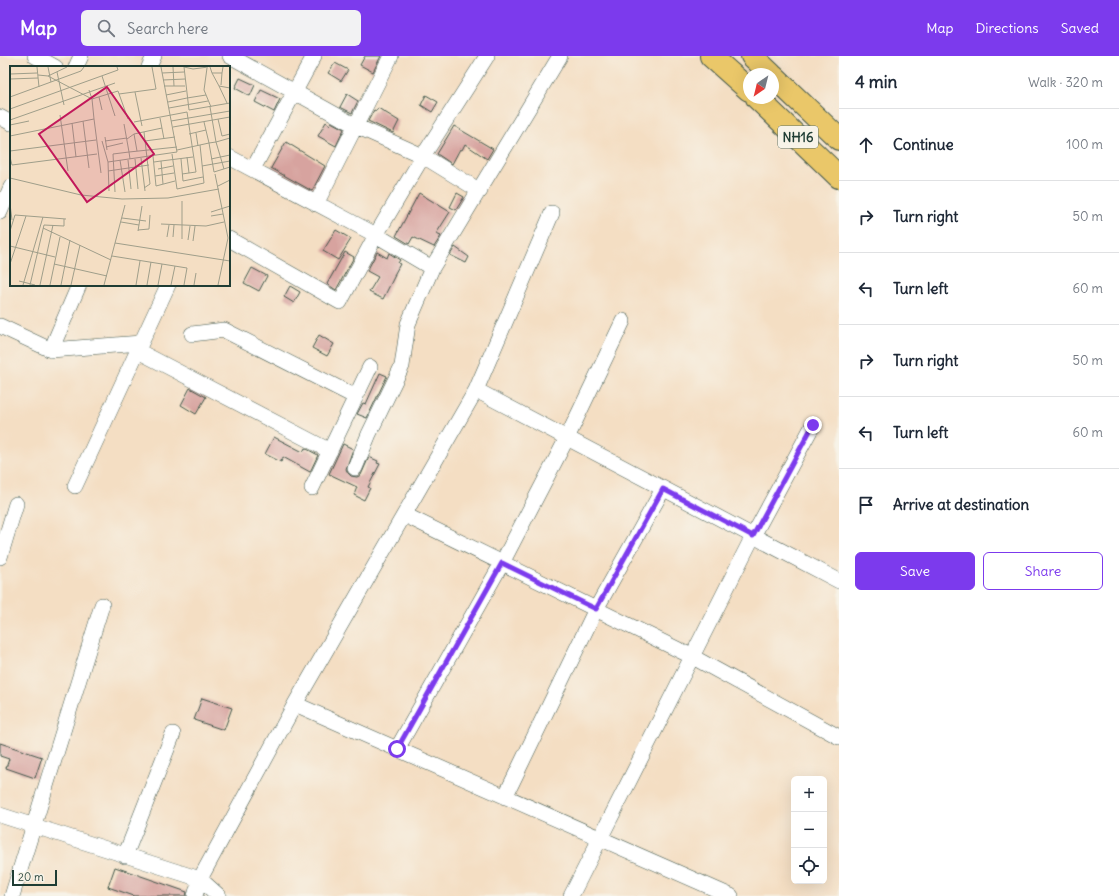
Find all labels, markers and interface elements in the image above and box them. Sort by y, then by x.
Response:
search box [81,10,361,46]
text: Map [20,16,57,40]
icon: search [95,17,117,39]
text: Search here [127,19,208,38]
text: Map [926,19,953,37]
text: Directions [975,19,1039,37]
text: Saved [1061,19,1099,37]
inset map [10,66,230,286]
north arrow [743,68,779,104]
text: 4 min [855,71,897,93]
text: Walk · 320 m [1028,74,1103,91]
road number: NH16 [778,126,818,148]
icon: ahead [855,134,877,156]
text: Continue [893,135,954,154]
text: 100 m [1066,136,1103,153]
icon: right [855,206,877,228]
text: Turn right [893,207,958,226]
text: 50 m [1072,208,1103,225]
icon: left [855,278,877,300]
text: Turn left [893,279,948,298]
text: 60 m [1072,280,1103,297]
icon: right [855,350,877,372]
text: Turn right [893,351,958,370]
text: 50 m [1072,352,1103,369]
route end [804,416,822,434]
icon: left [855,422,877,444]
text: Turn left [893,423,948,442]
text: 60 m [1072,424,1103,441]
icon: arrive [855,494,877,516]
text: Arrive at destination [893,495,1029,514]
button: Save [855,552,975,590]
button: Share [983,552,1103,590]
route start [388,740,406,758]
map controls [791,776,827,884]
button: + [791,776,827,812]
button: − [791,812,827,848]
button: locate [791,848,827,884]
scale bar [12,868,57,887]
text: 20 m [18,870,44,884]

